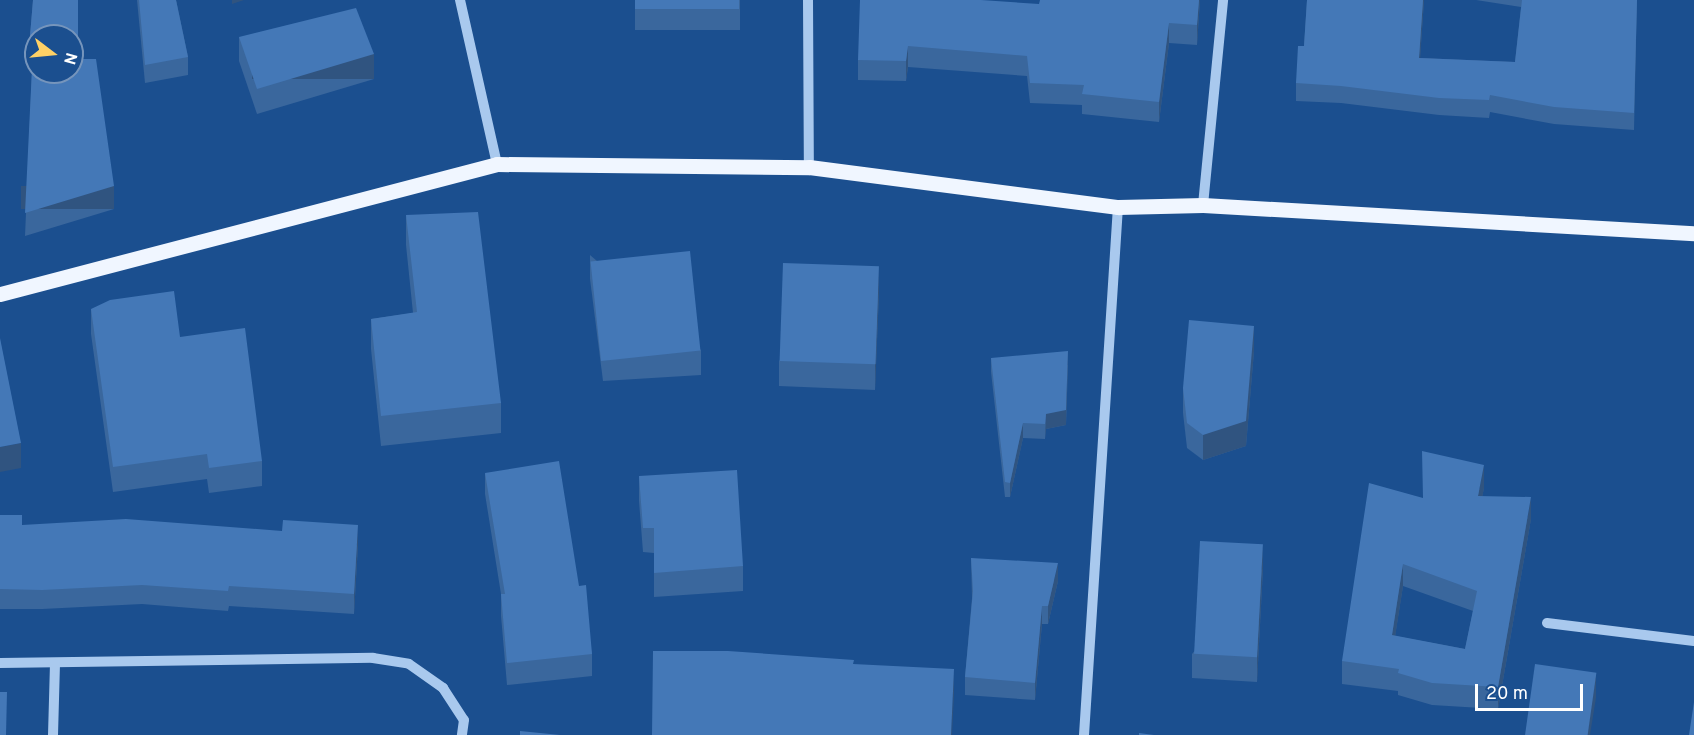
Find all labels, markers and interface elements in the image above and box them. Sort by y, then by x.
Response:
north arrow [24,24,84,84]
text: N [58,50,81,67]
scale bar [1478,672,1586,710]
text: 20 m [1486,683,1528,706]

